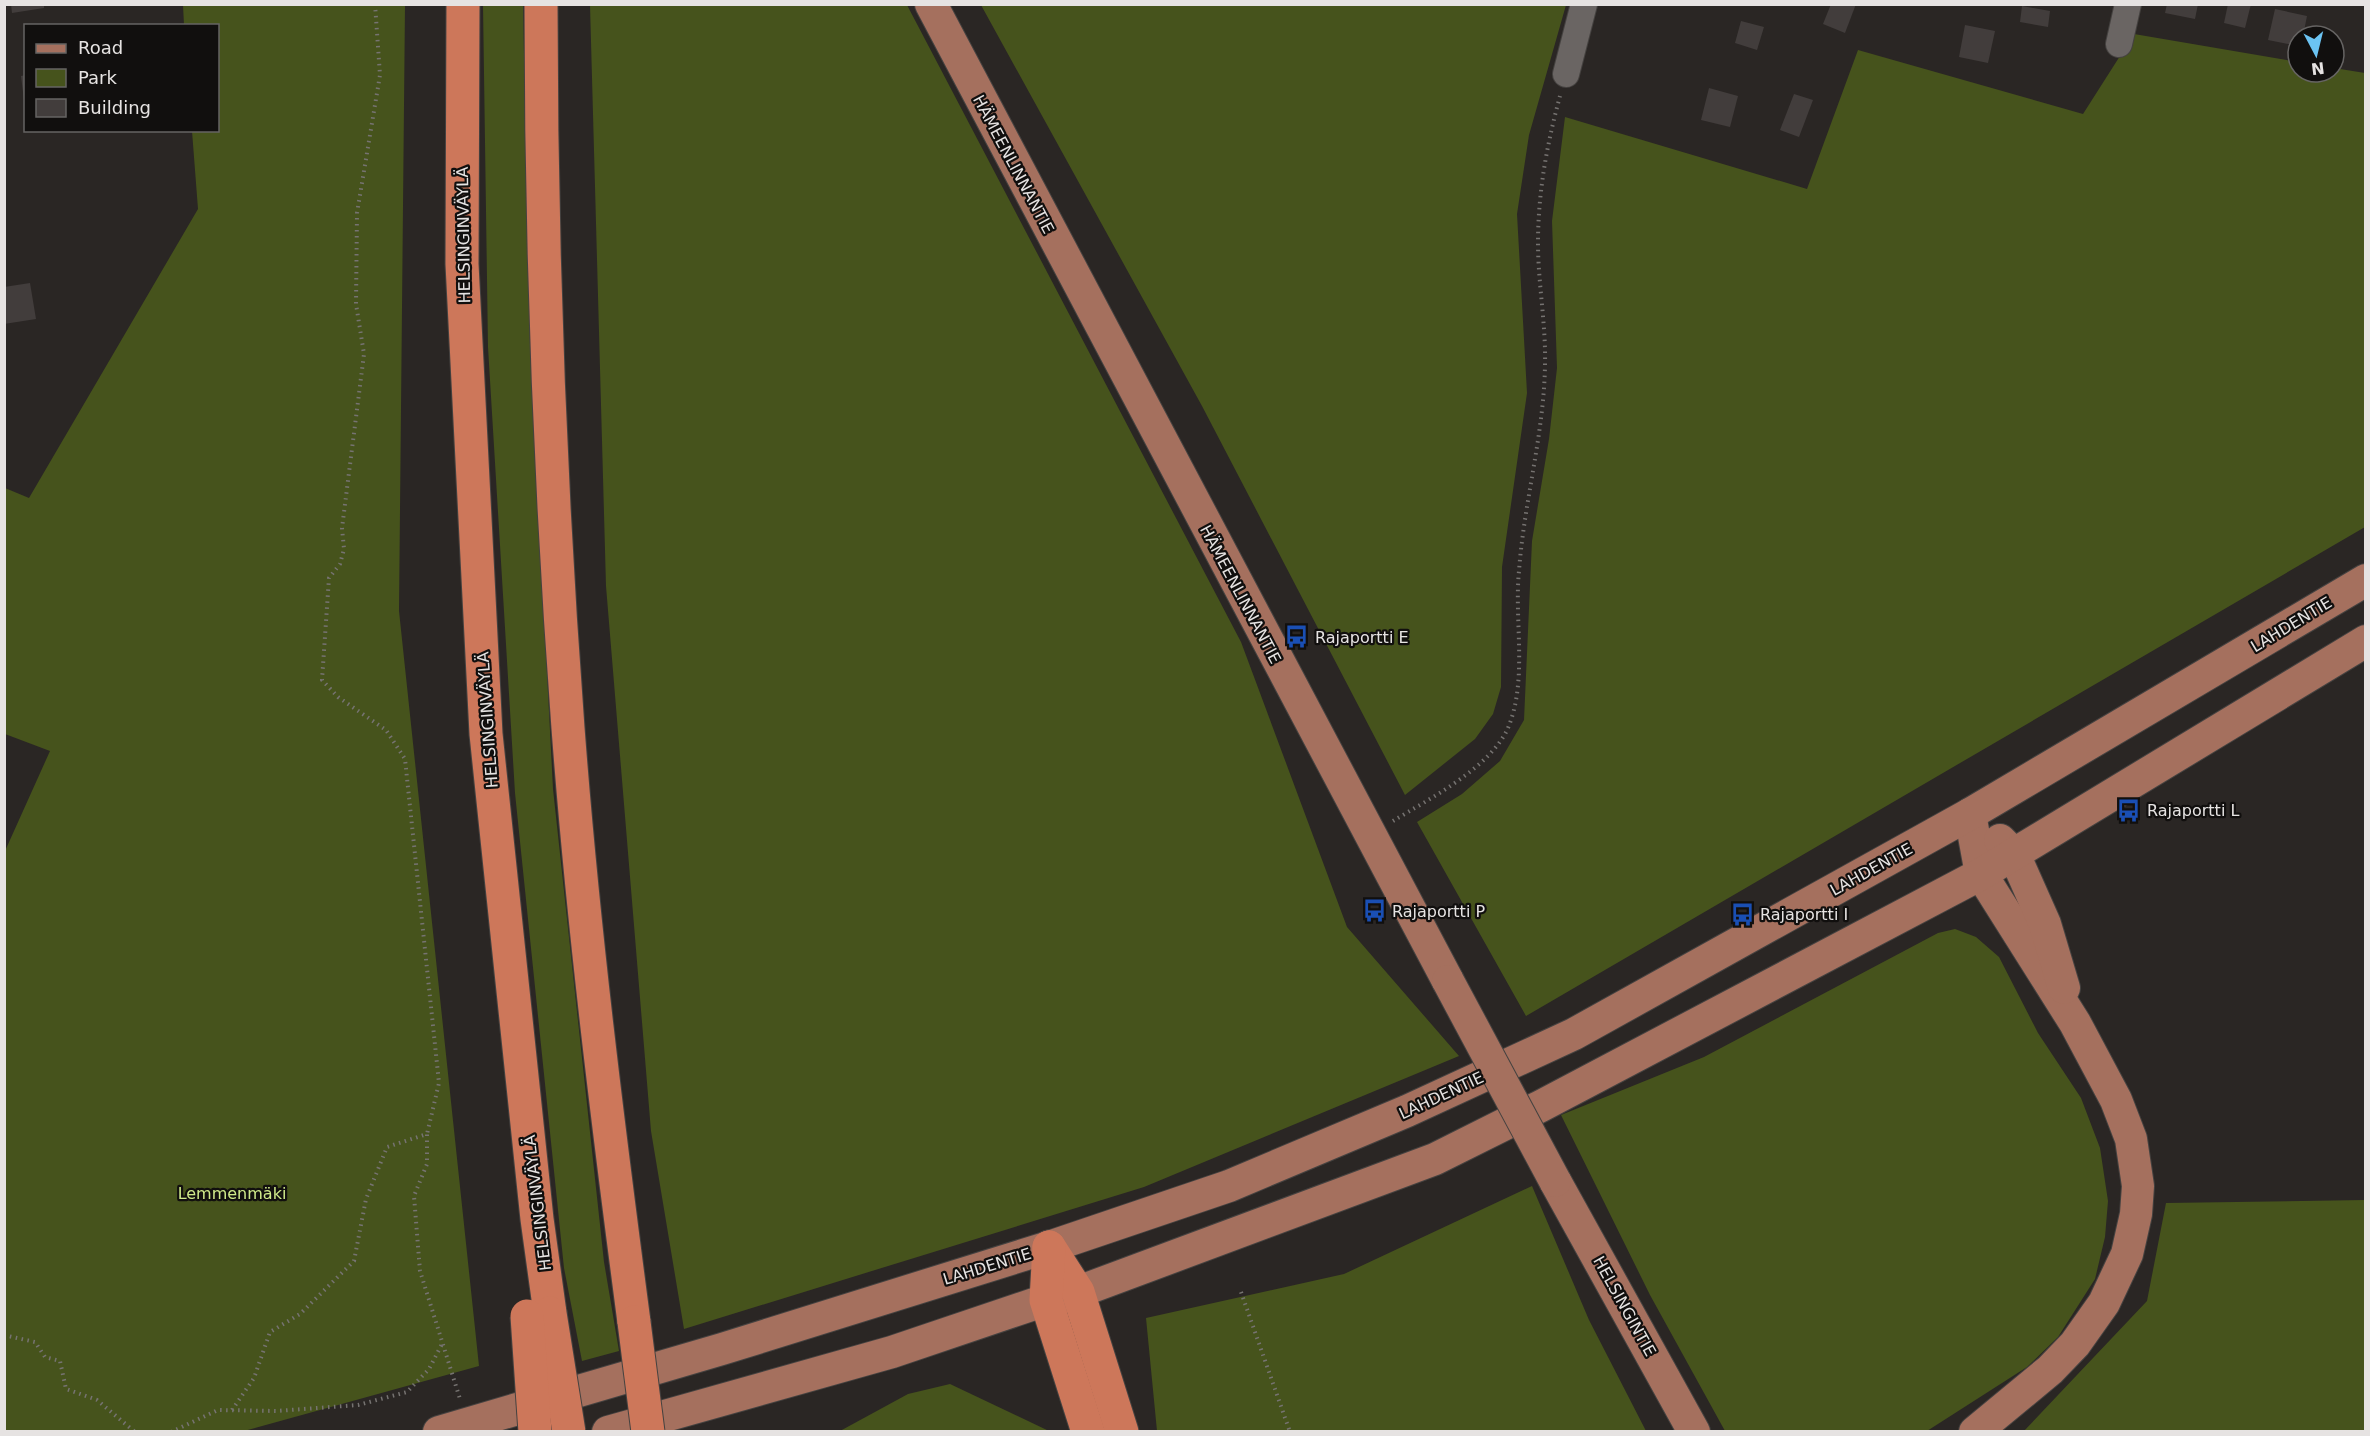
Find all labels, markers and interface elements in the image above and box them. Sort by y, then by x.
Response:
legend [24,24,219,132]
north arrow [2286,24,2346,84]
text: Road [78,37,123,58]
text: N [2310,58,2326,79]
text: Park [78,67,117,88]
street label: HÄMEENLINNANTIE [969,92,1058,237]
text: Building [78,97,151,118]
street label: HELSINGINVÄYLÄ [453,166,474,303]
street label: HÄMEENLINNANTIE [1196,522,1285,667]
street label: LAHDENTIE [2247,593,2335,656]
bus stop icon: Rajaportti E [1284,624,1310,650]
place label: Rajaportti E [1315,628,1409,647]
street label: HELSINGINVÄYLÄ [473,651,502,789]
bus stop icon: Rajaportti L [2116,797,2142,823]
place label: Rajaportti L [2147,801,2239,820]
street label: LAHDENTIE [1827,839,1916,900]
bus stop icon: Rajaportti P [1361,898,1387,924]
bus stop icon: Rajaportti I [1729,901,1755,927]
place label: Rajaportti P [1392,902,1485,921]
place label: Rajaportti I [1760,905,1848,924]
street label: LAHDENTIE [1396,1068,1487,1123]
street label: HELSINGINVÄYLÄ [520,1134,555,1272]
park label: Lemmenmäki [178,1184,286,1203]
street label: LAHDENTIE [941,1244,1034,1289]
street label: HELSINGINTIE [1589,1253,1660,1360]

